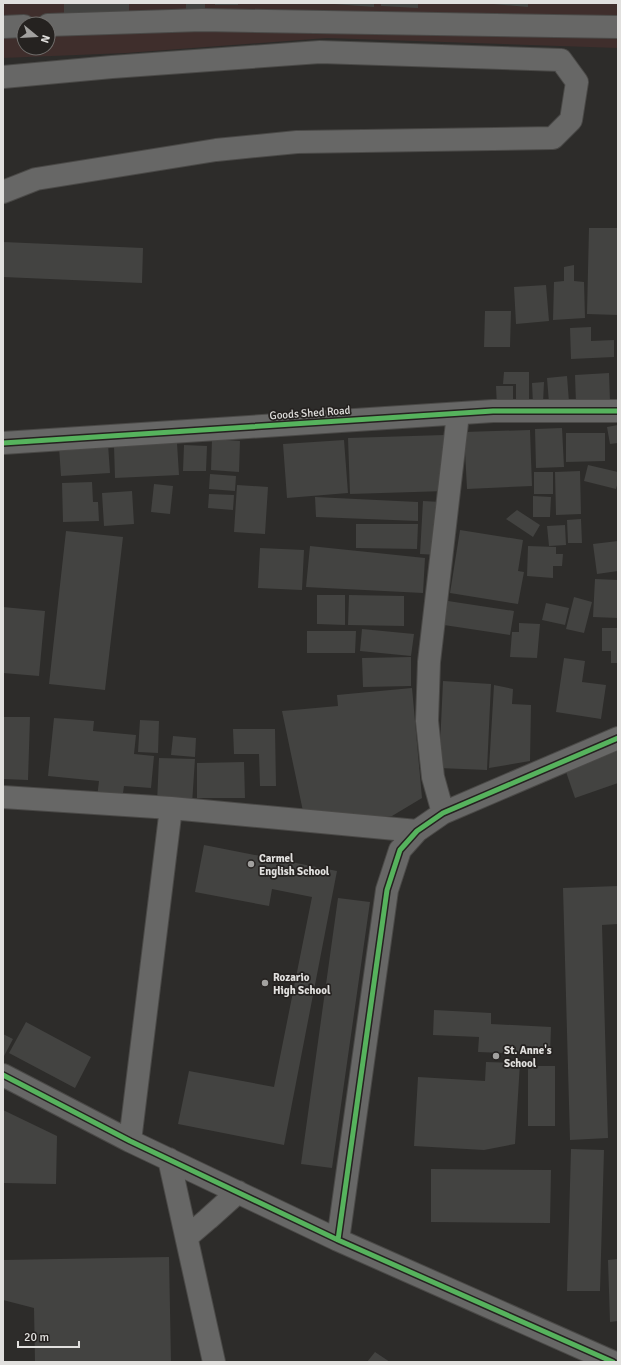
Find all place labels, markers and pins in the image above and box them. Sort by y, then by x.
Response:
place label: Carmel English School [259,852,330,878]
marker: Carmel English School [246,859,256,869]
place label: Rozario High School [273,971,331,997]
marker: Rozario High School [260,978,270,988]
place label: St. Anne's School [504,1044,552,1070]
marker: St. Anne's School [491,1051,501,1061]

